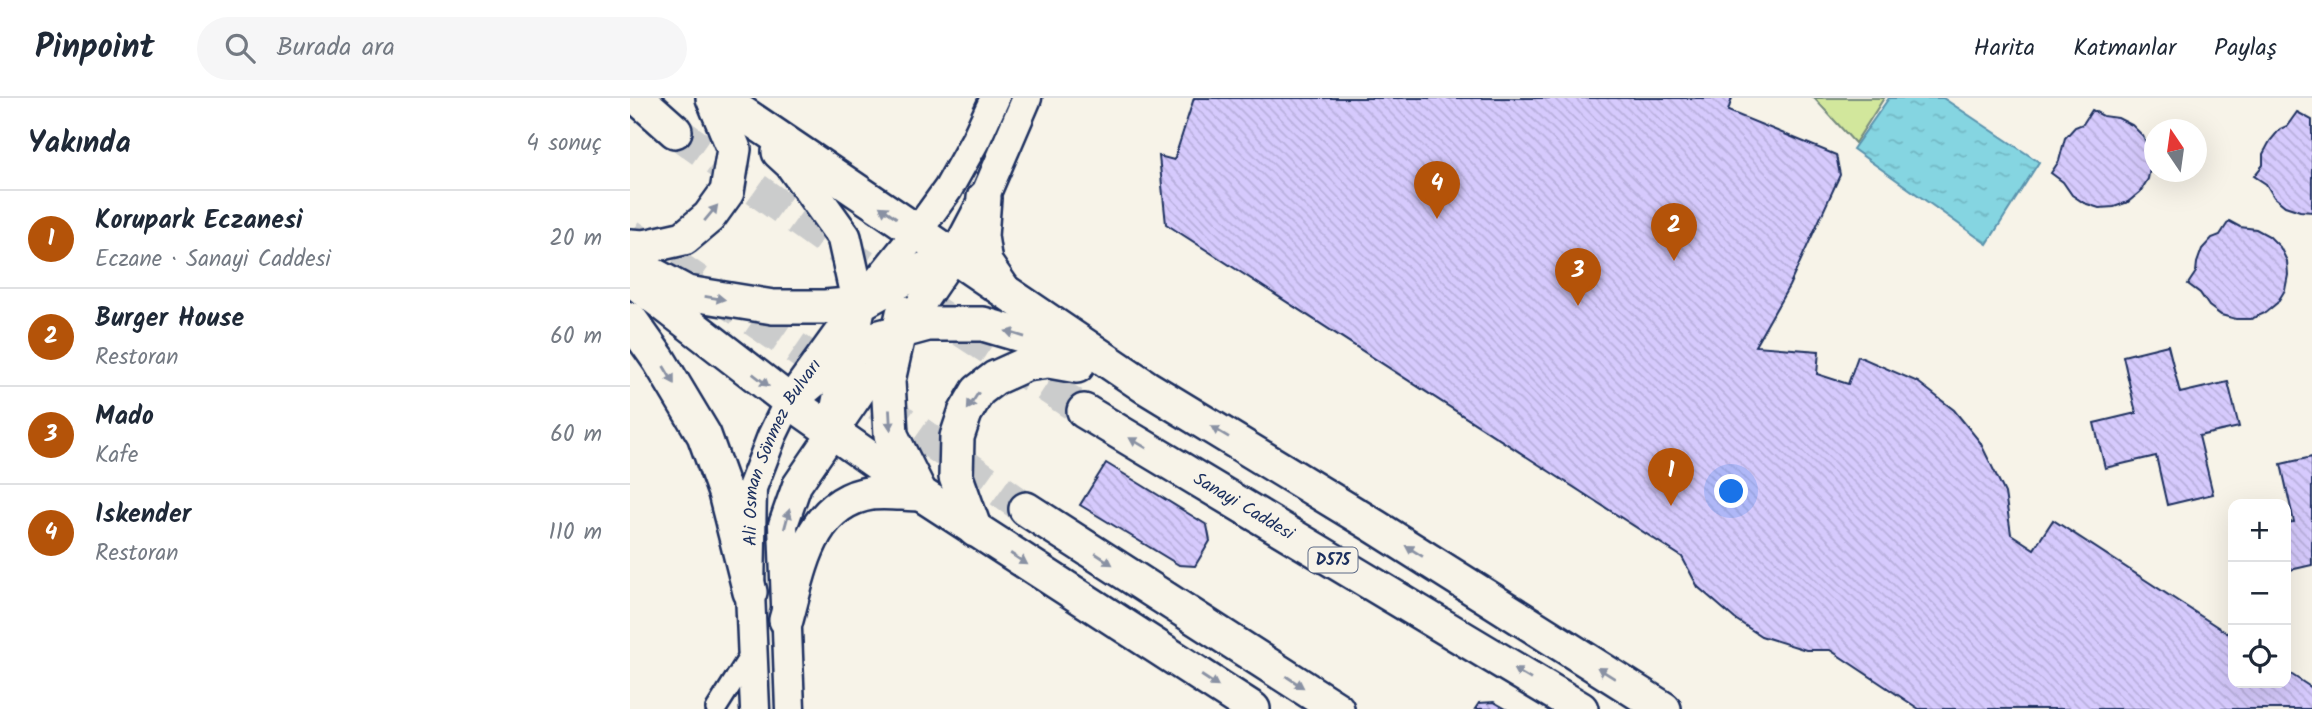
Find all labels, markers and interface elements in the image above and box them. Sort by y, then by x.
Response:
search box [197,17,687,80]
text: Pinpoint [35,22,155,75]
text: Burada ara [277,27,395,69]
icon: search [221,29,259,67]
text: Harita [1974,29,2035,68]
text: Katmanlar [2073,29,2176,68]
text: Paylaş [2214,29,2277,68]
north arrow [2144,119,2207,182]
text: Yakında [28,120,131,168]
text: 4 sonuç [526,126,602,162]
pin: 4 [1414,161,1460,219]
text: Korupark Eczanesi [95,200,303,242]
pin: 2 [1651,203,1697,261]
one-way arrow [704,204,719,222]
one-way arrow [879,205,897,219]
text: 1 [48,221,54,257]
text: 20 m [550,221,602,257]
text: Eczane · Sanayi Caddesi [95,242,331,278]
pin: 3 [1555,248,1601,306]
one-way arrow [704,292,726,303]
text: Burger House [95,298,244,340]
text: 2 [44,319,58,355]
text: 60 m [550,319,602,355]
one-way arrow [1005,328,1026,338]
text: Restoran [95,340,179,376]
street label: Ali Osman Sönmez Bulvarı [736,353,829,546]
one-way arrow [662,366,675,385]
one-way arrow [752,372,770,387]
one-way arrow [966,391,979,410]
text: Mado [95,396,154,438]
one-way arrow [885,409,896,431]
text: 3 [45,417,57,453]
text: 60 m [550,417,602,453]
one-way arrow [1211,426,1230,439]
one-way arrow [1129,437,1148,450]
text: Kafe [95,438,138,474]
pin: 1 [1648,448,1694,506]
street label: Sanayi Caddesi [1187,465,1300,549]
your location [1714,474,1748,508]
text: Iskender [95,494,191,536]
map controls [2228,499,2291,688]
button: + [2228,499,2291,562]
one-way arrow [782,508,792,529]
text: 4 [45,515,57,551]
text: 110 m [549,515,602,551]
text: Restoran [95,536,179,572]
one-way arrow [1405,545,1424,558]
road number: D575 [1308,547,1358,573]
one-way arrow [1009,552,1028,565]
one-way arrow [1094,552,1113,565]
button: − [2228,562,2291,625]
button: locate [2228,625,2291,688]
one-way arrow [1597,667,1616,680]
one-way arrow [1513,668,1532,680]
one-way arrow [1201,675,1220,688]
one-way arrow [1286,675,1304,689]

